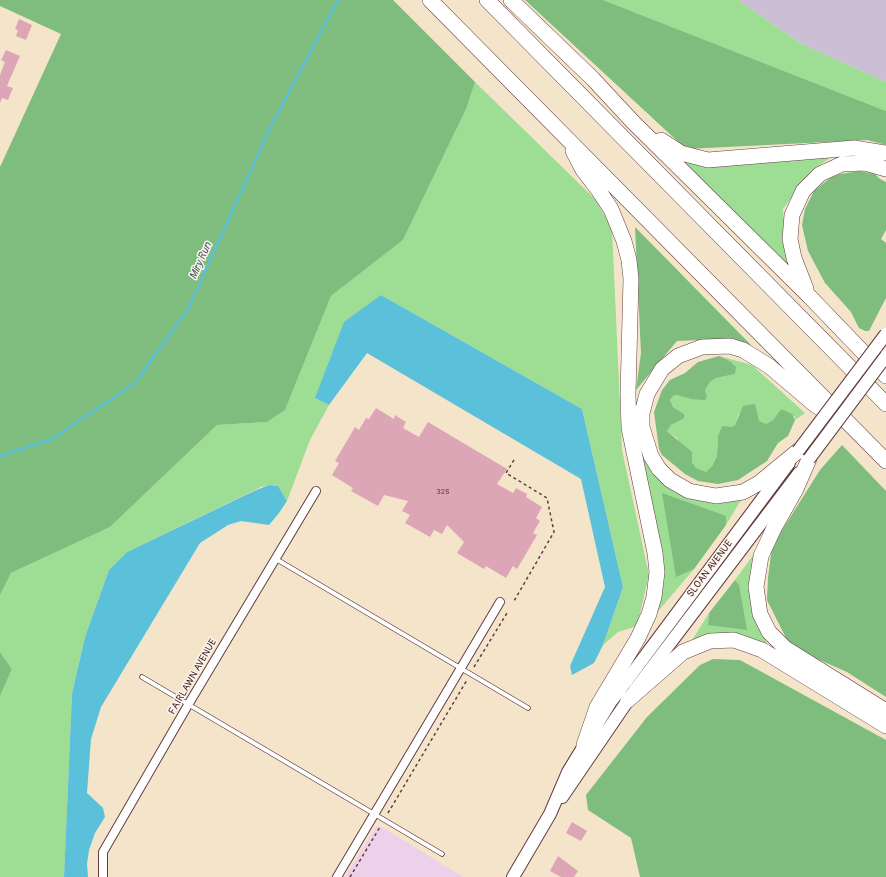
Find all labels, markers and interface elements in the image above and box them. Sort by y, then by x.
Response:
water label: Miry Run [187,240,215,282]
house number: 325 [436,487,450,497]
street label: SLOAN AVENUE [685,538,735,600]
street label: FAIRLAWN AVENUE [166,637,220,717]

